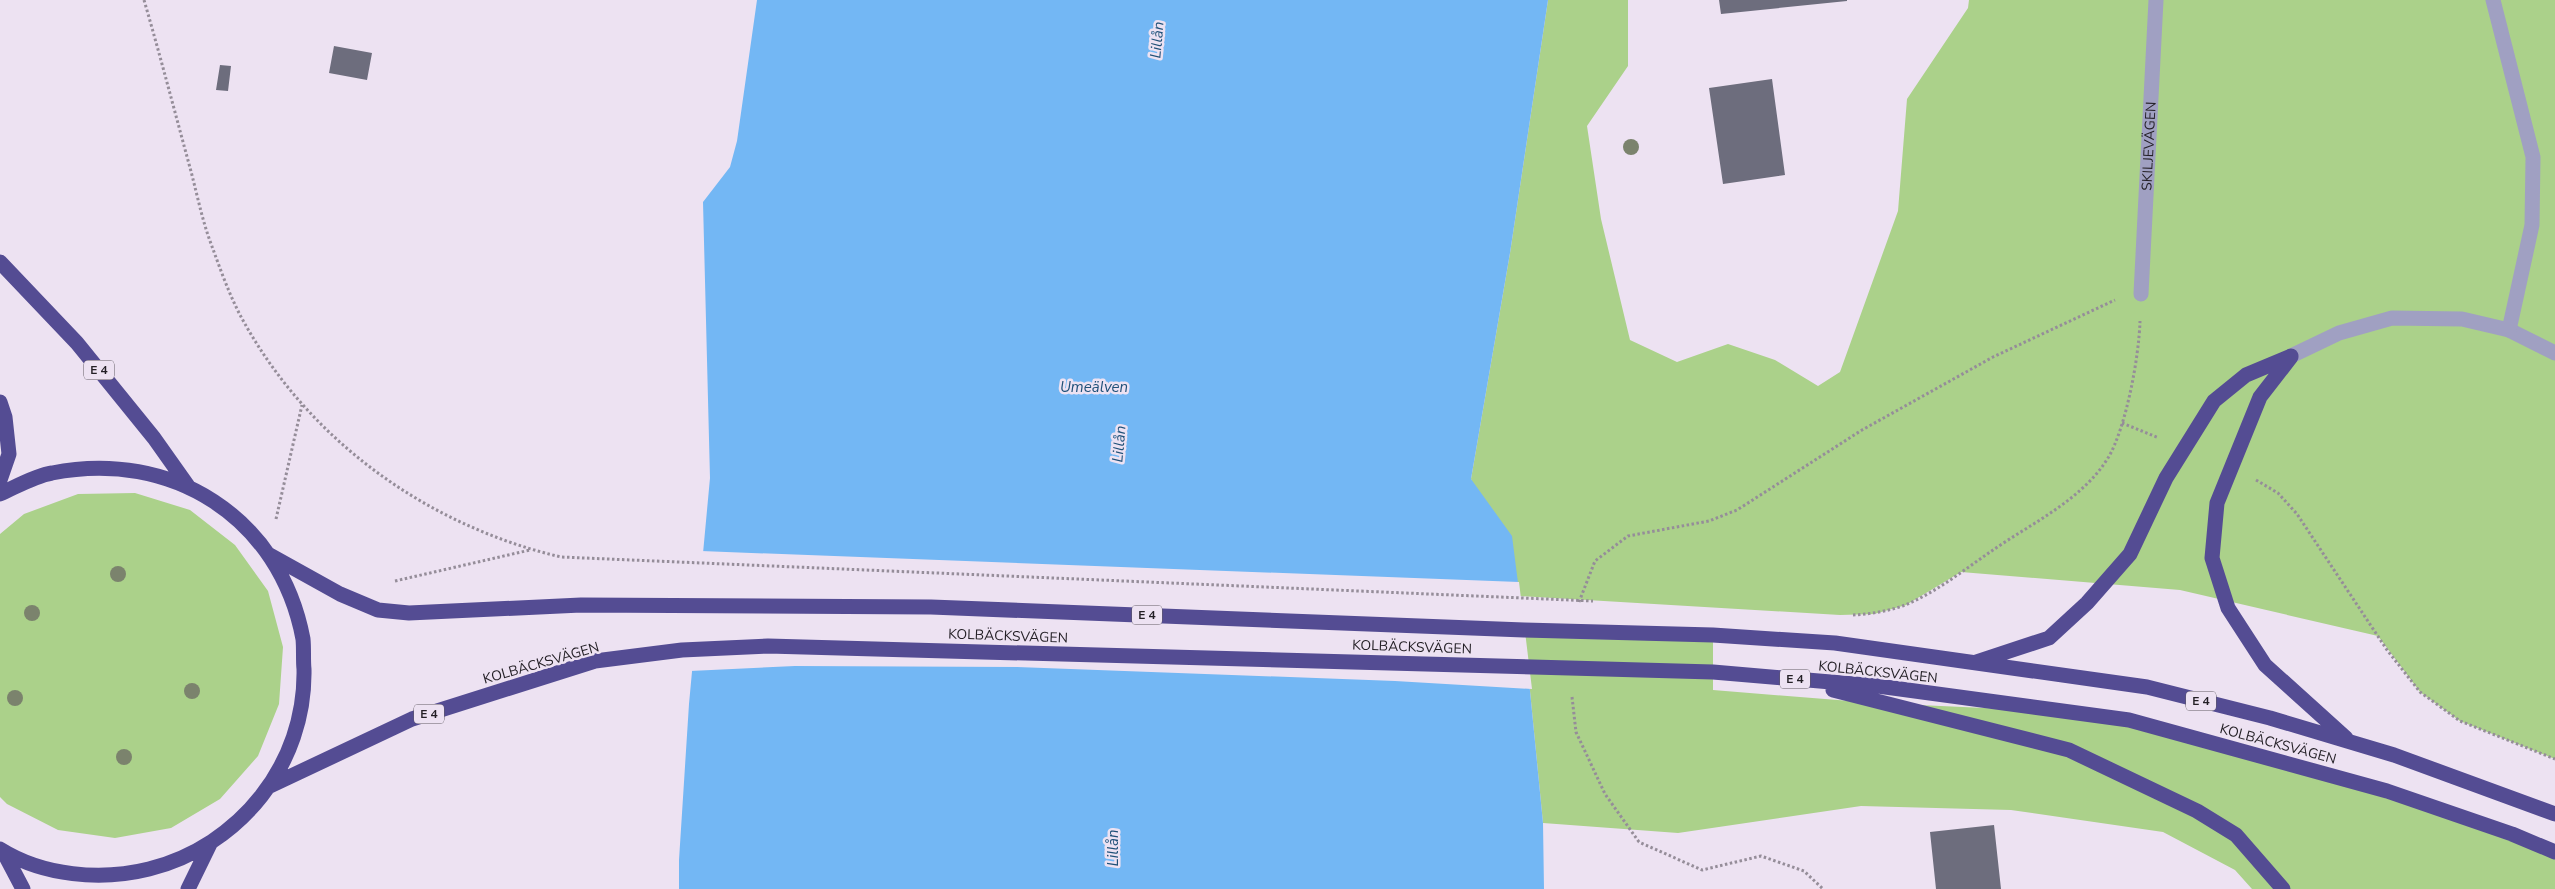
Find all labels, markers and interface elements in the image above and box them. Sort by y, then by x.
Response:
water label: Lillån [1145,21,1169,59]
street label: SKILJEVÄGEN [2137,101,2160,191]
road number: E 4 [84,360,114,380]
water label: Umeälven [1060,377,1128,397]
water label: Lillån [1107,425,1131,463]
road number: E 4 [1132,606,1162,624]
street label: KOLBÄCKSVÄGEN [948,624,1068,648]
street label: KOLBÄCKSVÄGEN [1352,635,1472,659]
street label: KOLBÄCKSVÄGEN [481,637,601,689]
street label: KOLBÄCKSVÄGEN [1817,656,1939,688]
road number: E 4 [1780,670,1810,689]
road number: E 4 [2186,691,2216,710]
road number: E 4 [414,704,444,724]
street label: KOLBÄCKSVÄGEN [2218,719,2338,769]
water label: Lillån [1103,830,1123,866]

